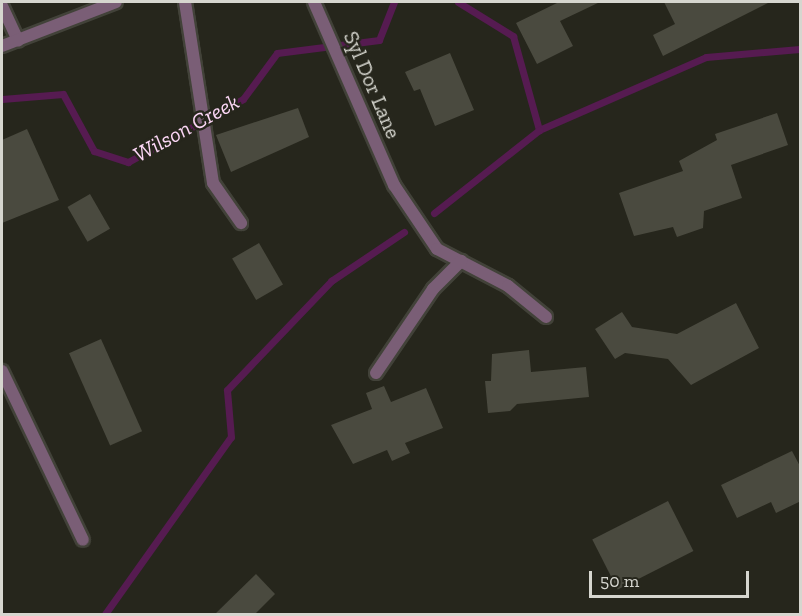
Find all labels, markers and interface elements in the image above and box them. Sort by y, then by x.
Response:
street label: Syl Dor Lane [338,27,406,143]
water label: Wilson Creek [128,88,244,168]
scale bar [592,559,752,597]
text: 50 m [600,570,639,592]

